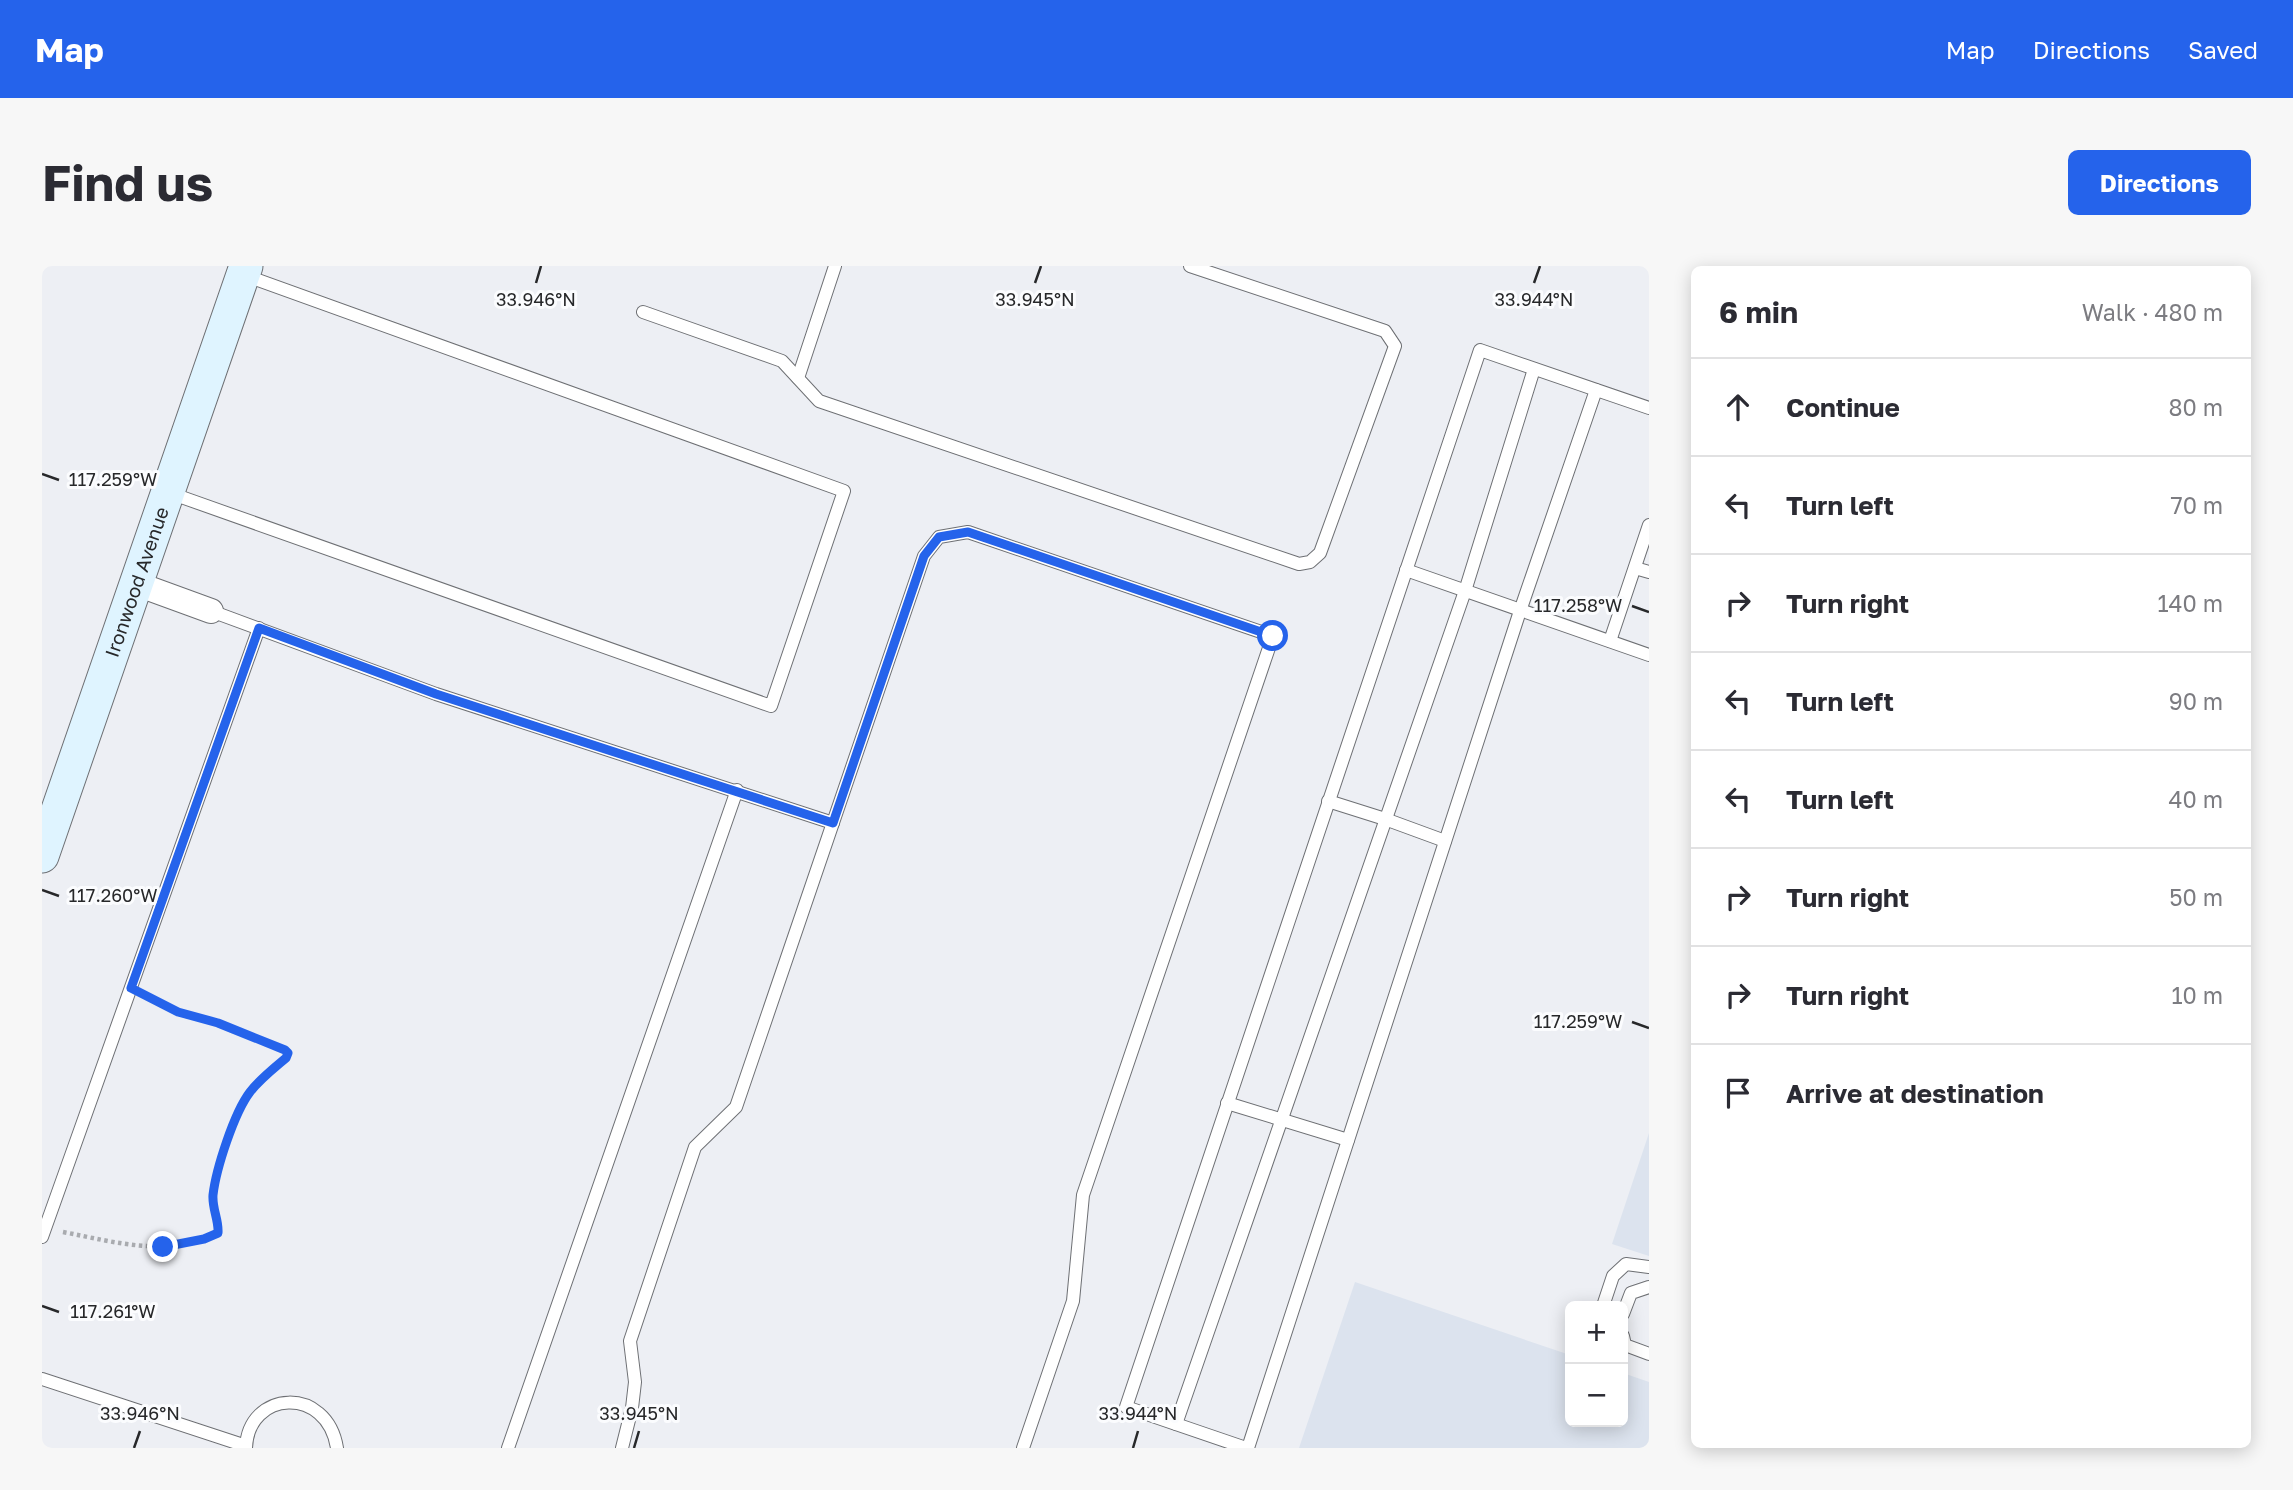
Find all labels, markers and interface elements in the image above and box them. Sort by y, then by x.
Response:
text: Map [35,30,104,69]
text: Map [1946,35,1995,64]
text: Directions [2033,35,2150,64]
text: Saved [2188,35,2258,64]
button: Directions [2068,150,2251,215]
text: Find us [42,153,213,212]
text: 33.946°N [496,288,576,310]
text: 33.945°N [995,288,1075,310]
text: 33.944°N [1494,288,1574,310]
text: 6 min [1719,294,1798,330]
text: Walk · 480 m [2082,298,2223,326]
icon: ahead [1719,388,1757,426]
text: Continue [1786,392,1900,423]
text: 80 m [2169,393,2223,421]
text: 117.259°W [69,468,157,490]
icon: left [1719,486,1757,524]
text: Turn left [1786,490,1894,521]
text: 70 m [2170,491,2223,519]
street label: Ironwood Avenue [100,503,173,660]
icon: right [1719,584,1757,622]
text: Turn right [1786,588,1909,619]
text: 140 m [2157,589,2223,617]
text: 117.258°W [1534,594,1622,616]
route start [1257,620,1288,651]
icon: left [1719,682,1757,720]
text: Turn left [1786,686,1894,717]
text: 90 m [2169,687,2223,715]
icon: left [1719,780,1757,818]
text: Turn left [1786,784,1894,815]
text: 40 m [2169,785,2223,813]
icon: right [1719,878,1757,916]
text: Turn right [1786,882,1909,913]
text: 50 m [2169,883,2223,911]
text: 117.260°W [68,884,158,906]
icon: right [1719,976,1757,1014]
text: Turn right [1786,980,1909,1011]
text: 10 m [2171,981,2223,1009]
text: 117.259°W [1534,1010,1622,1032]
icon: arrive [1719,1074,1757,1112]
text: Arrive at destination [1786,1078,2044,1109]
route end [147,1231,178,1262]
text: 117.261°W [70,1300,156,1322]
map controls [1565,1301,1628,1427]
button: + [1565,1301,1628,1364]
button: − [1565,1364,1628,1427]
text: 33.946°N [100,1402,180,1424]
text: 33.945°N [599,1402,679,1424]
text: 33.944°N [1098,1402,1178,1424]

